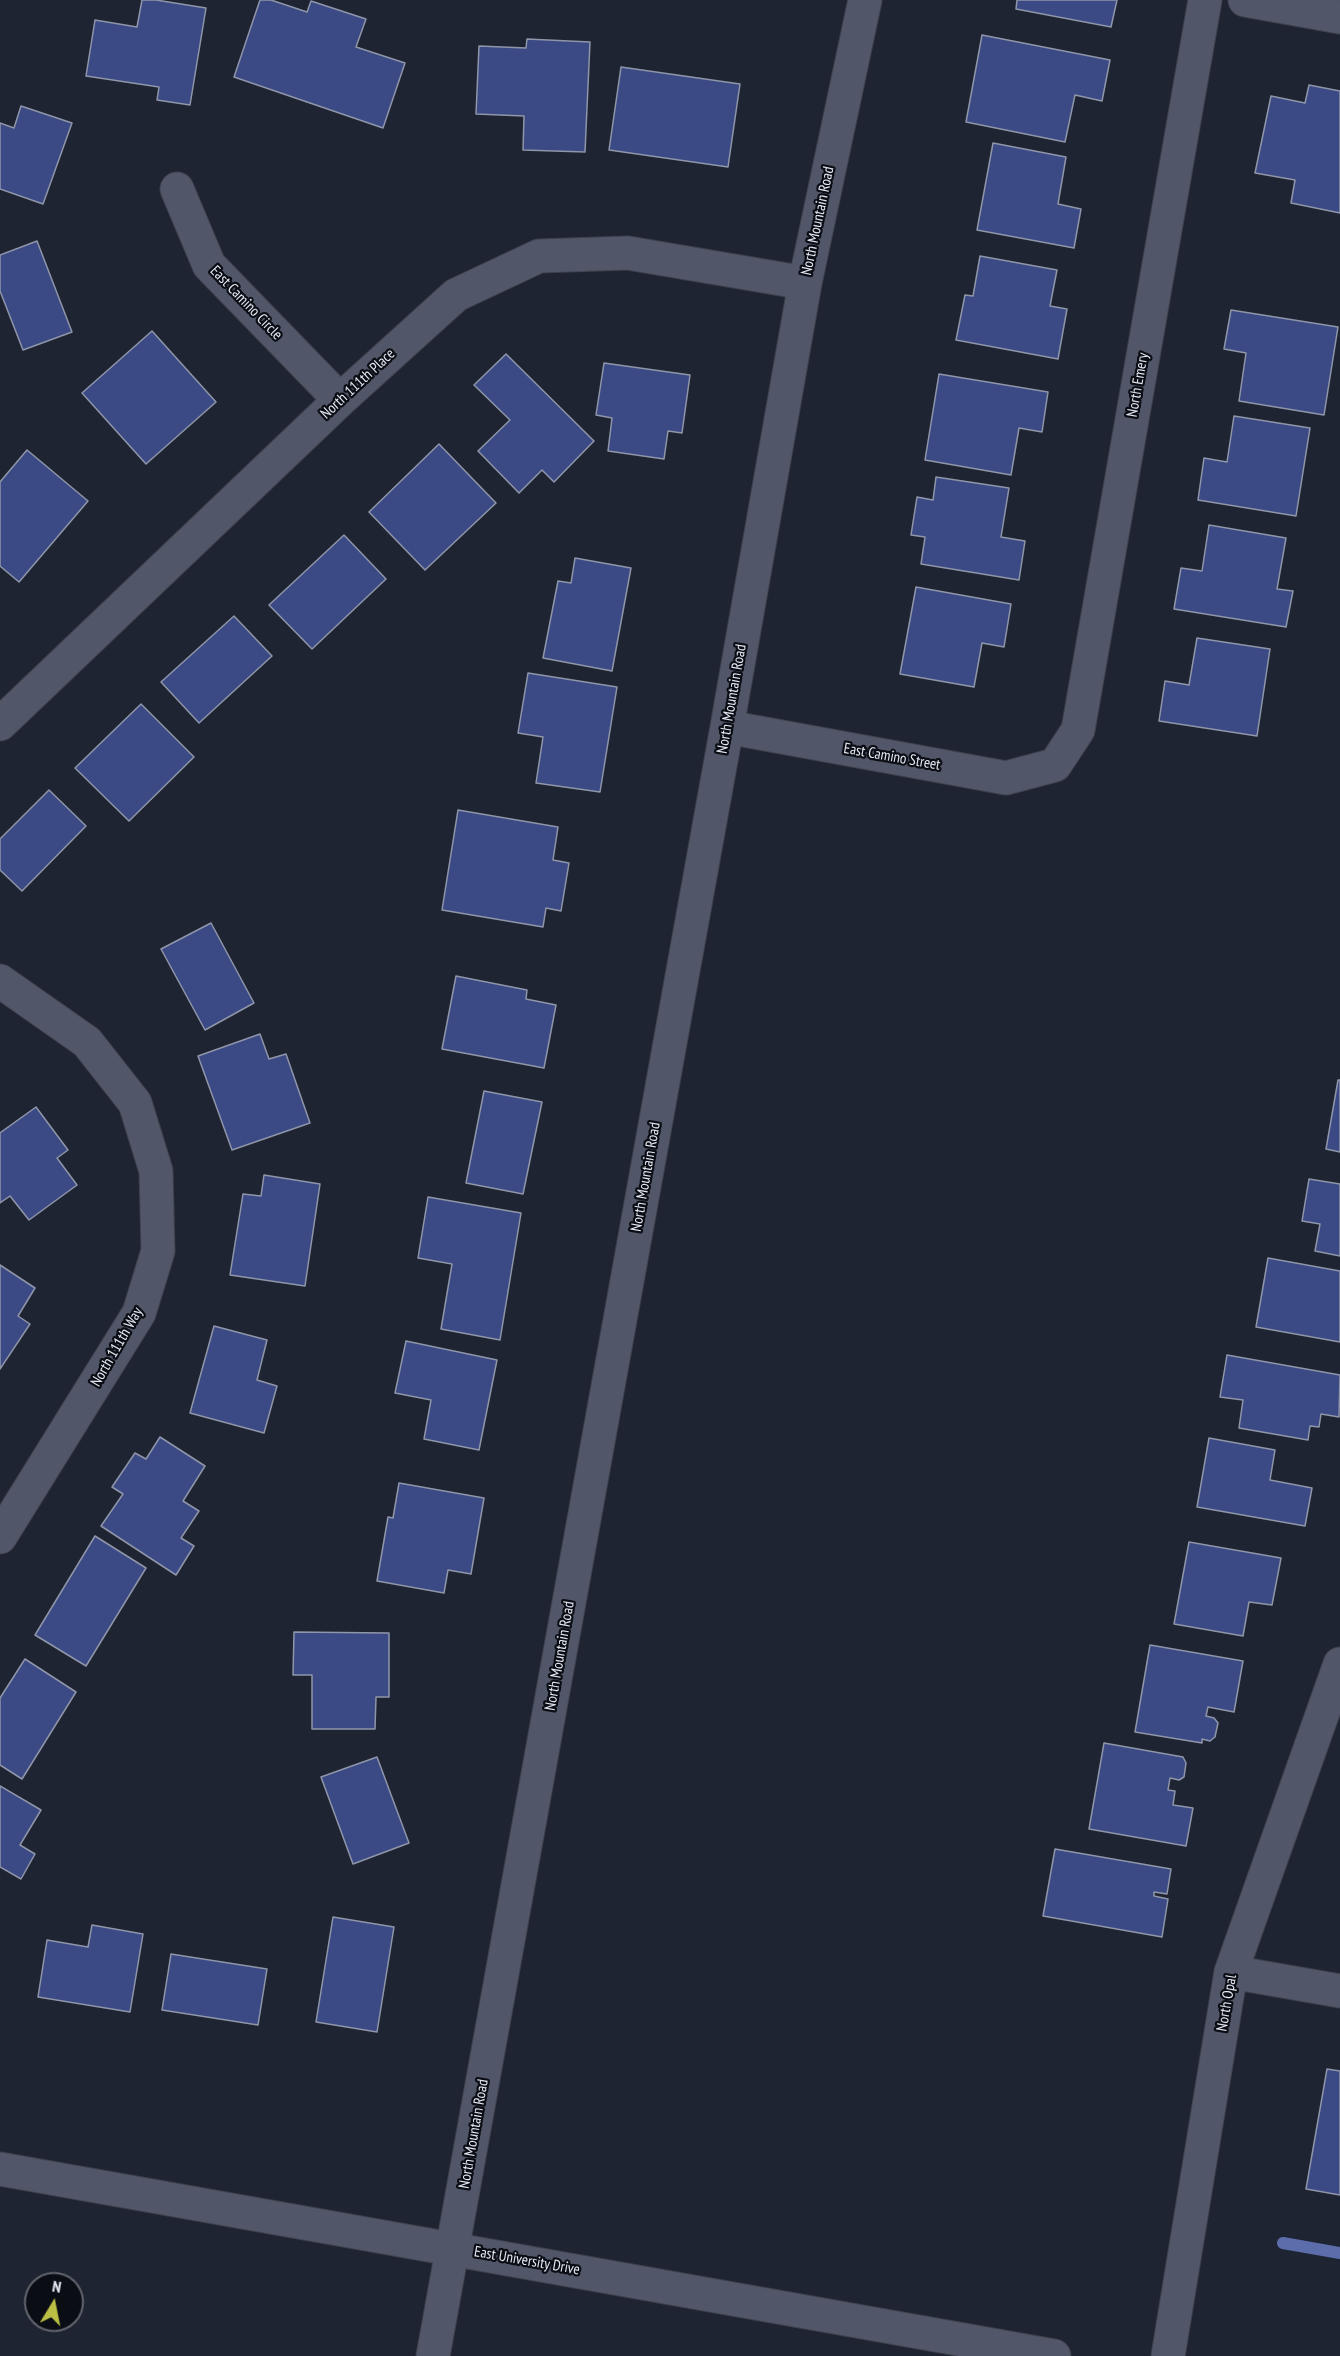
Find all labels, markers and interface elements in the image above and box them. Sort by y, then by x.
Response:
street label: North Mountain Road [798,165,838,277]
street label: East Camino Circle [206,262,286,344]
street label: North 111th Place [317,345,399,423]
street label: North Emery [1123,351,1153,419]
street label: North Mountain Road [714,643,750,755]
street label: East Camino Street [842,740,942,774]
street label: North Mountain Road [628,1121,664,1233]
street label: North 111th Way [87,1304,147,1390]
street label: North Mountain Road [542,1600,578,1712]
street label: North Opal [1213,1973,1241,2033]
street label: North Mountain Road [456,2078,492,2190]
street label: East University Drive [473,2243,581,2279]
north arrow [24,2272,84,2332]
text: N [51,2276,63,2297]

